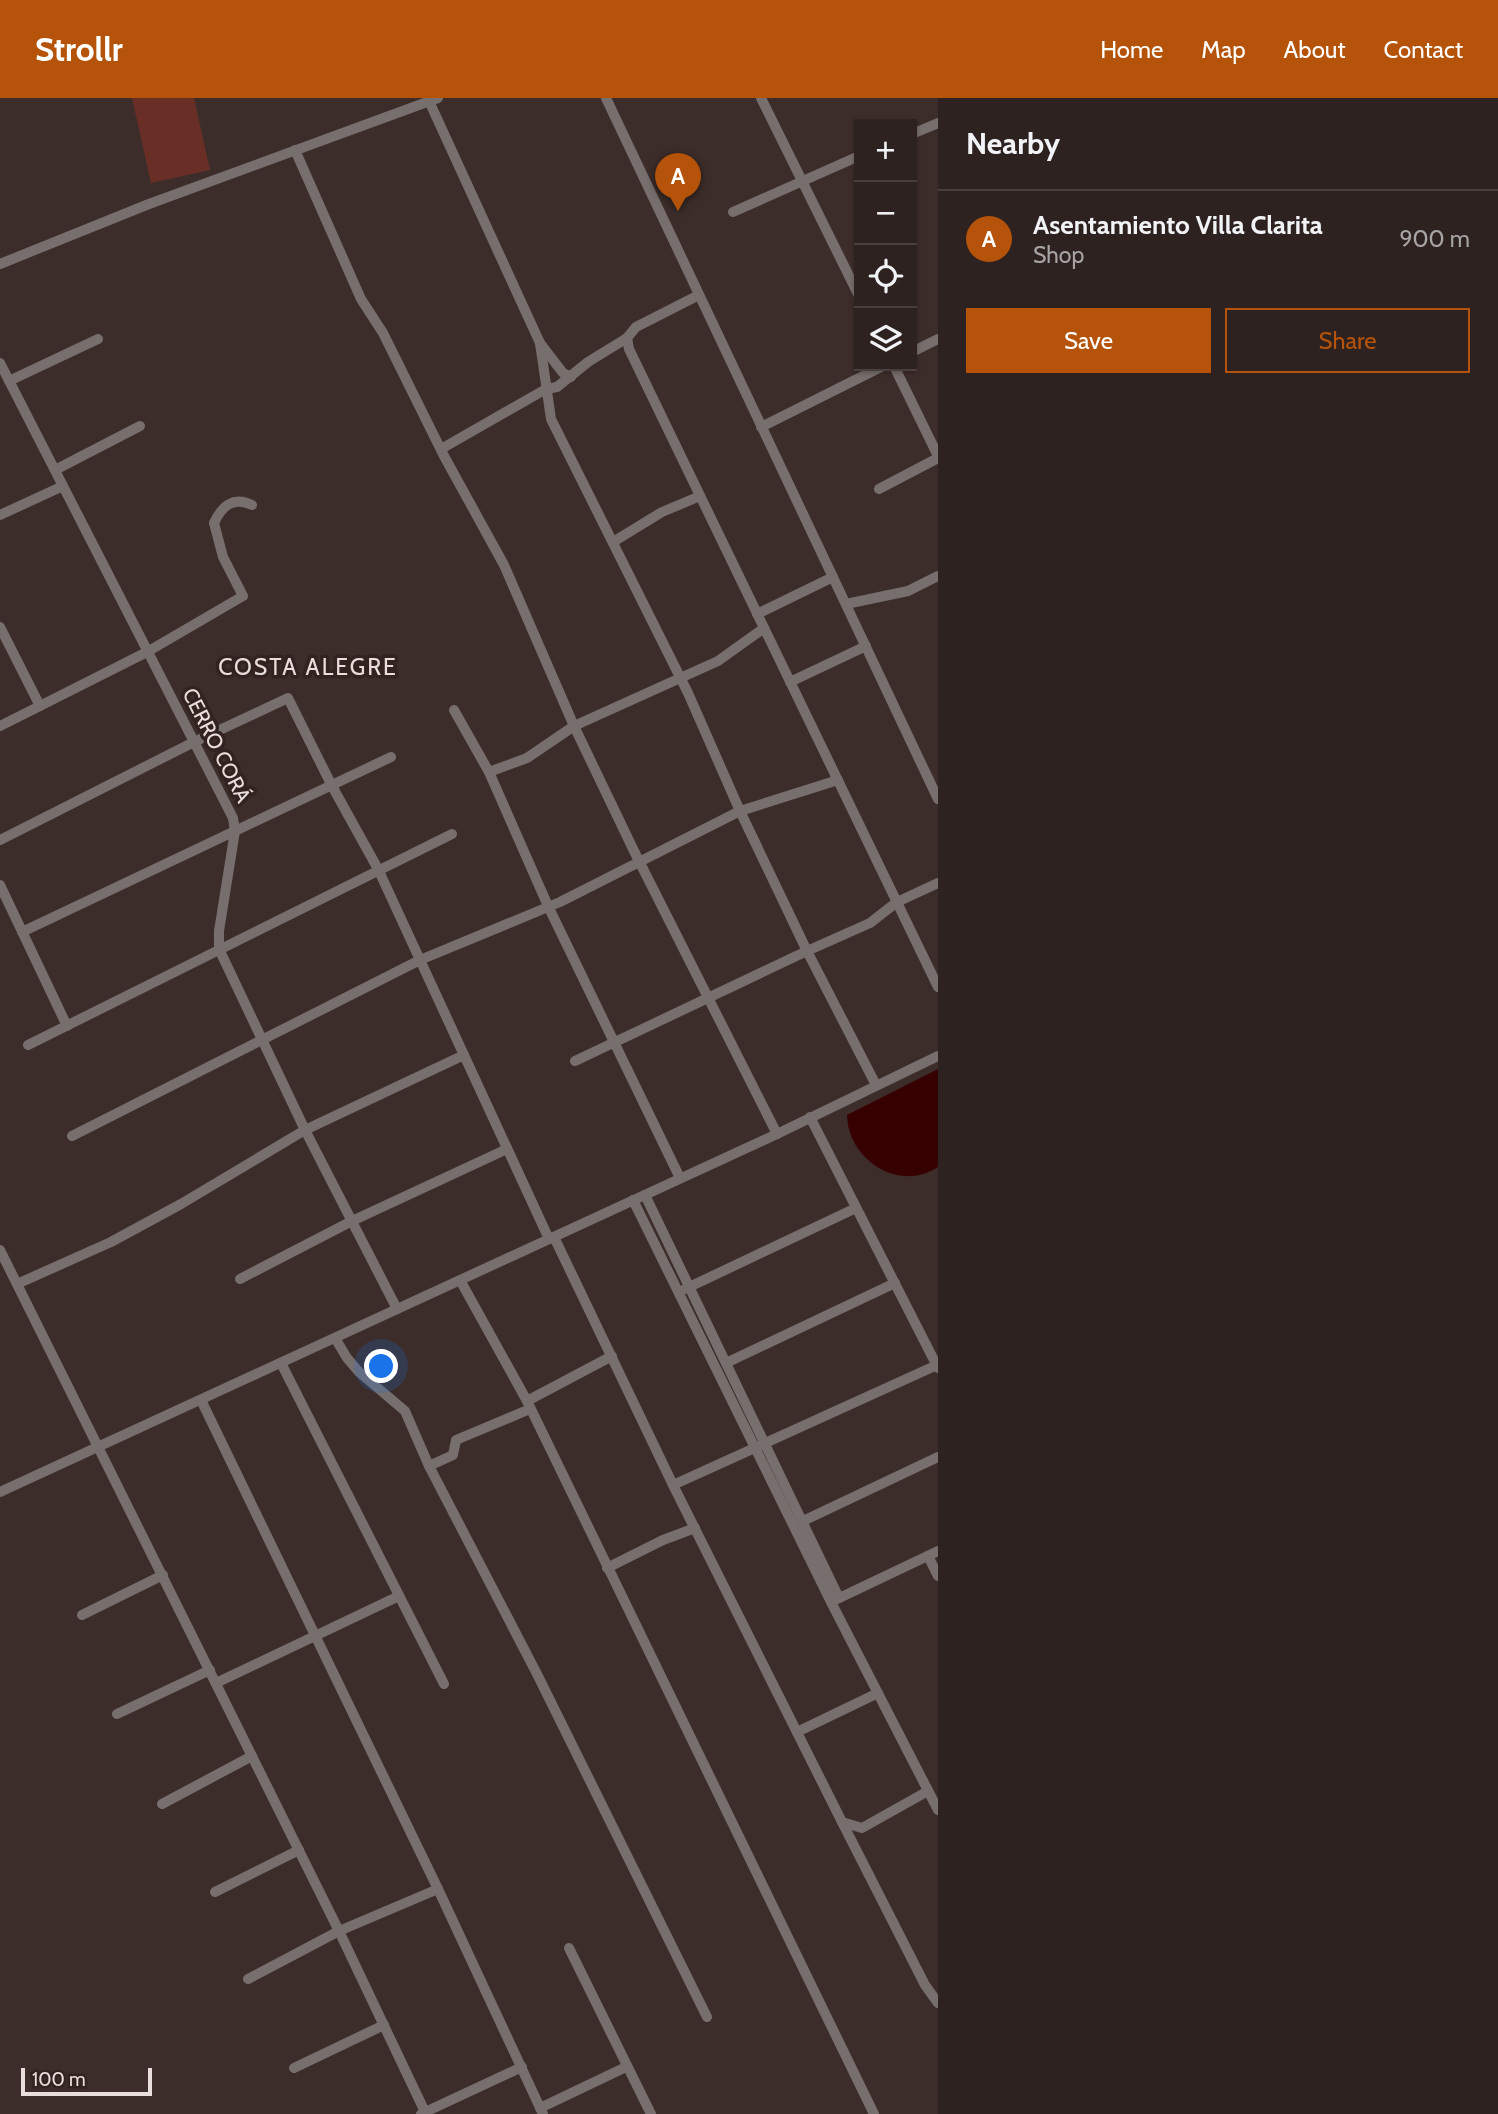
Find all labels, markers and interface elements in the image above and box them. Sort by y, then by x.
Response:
text: Strollr [35,29,123,69]
text: Home [1100,35,1163,64]
text: Map [1201,35,1246,64]
text: About [1284,35,1346,64]
text: Contact [1384,35,1463,64]
map controls [854,119,917,371]
button: + [854,119,917,182]
text: Nearby [966,125,1060,162]
pin: A [655,153,701,211]
button: − [854,182,917,245]
text: Asentamiento Villa Clarita [1033,209,1323,241]
text: A [982,225,996,253]
text: 900 m [1399,225,1470,253]
text: Shop [1033,241,1084,269]
button: locate [854,245,917,308]
button: layers [854,308,917,371]
button: Save [966,308,1211,373]
button: Share [1225,308,1470,373]
district label: COSTA ALEGRE [218,653,398,681]
street label: CERRO CORÁ [177,684,257,807]
your location [364,1349,398,1383]
scale bar [21,2065,152,2097]
text: 100 m [32,2068,86,2091]

